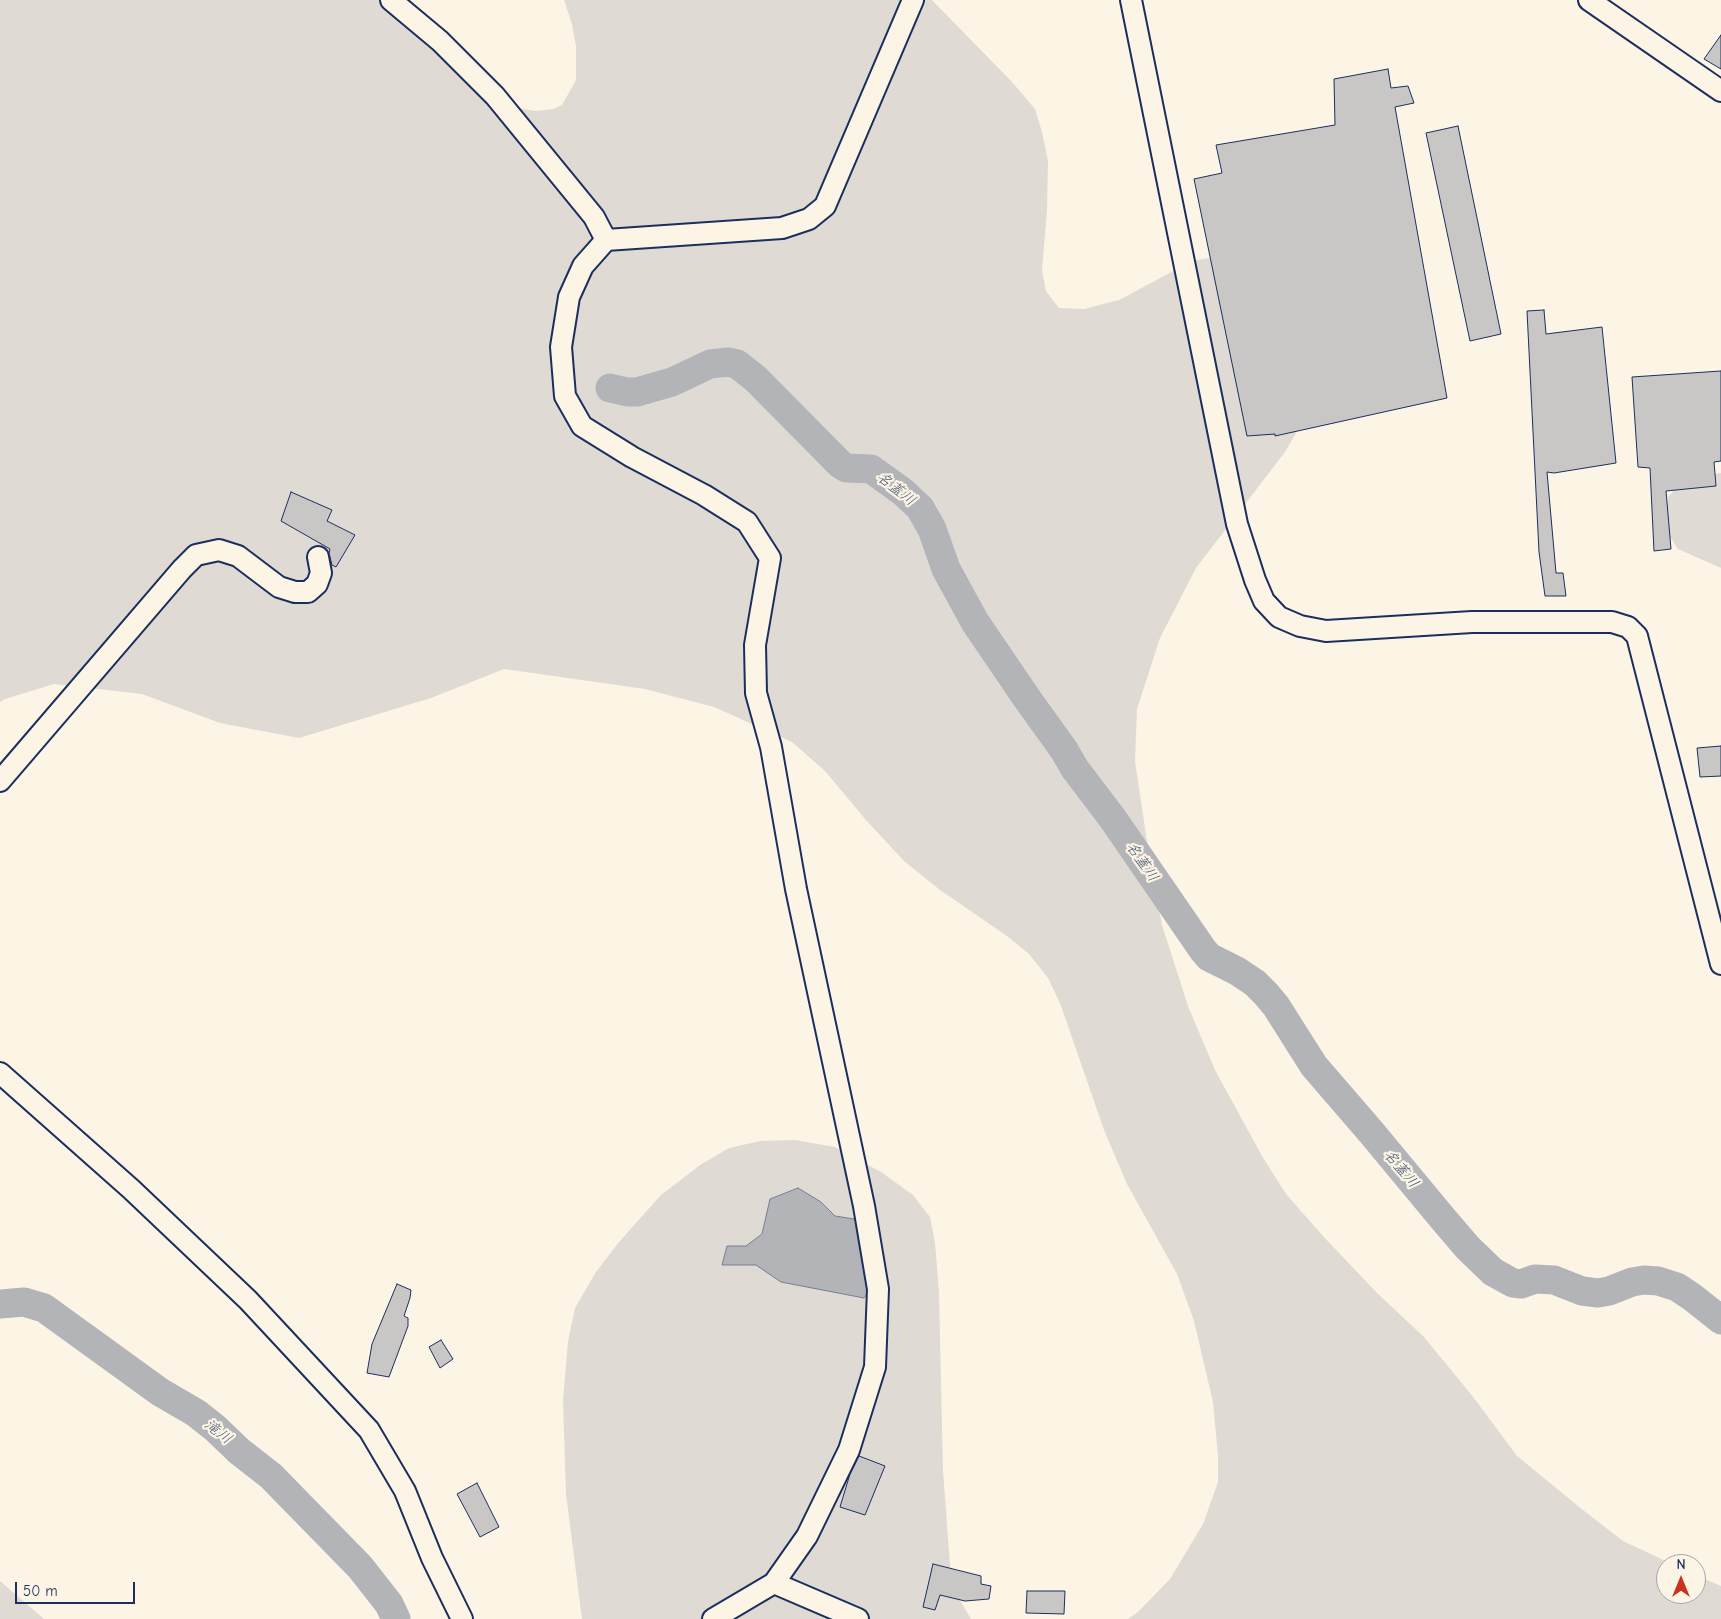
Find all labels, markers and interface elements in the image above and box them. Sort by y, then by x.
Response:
water label: 名蓋川 [873,468,919,510]
water label: 名蓋川 [1122,838,1162,886]
water label: 名蓋川 [1380,1146,1422,1192]
water label: 滝川 [201,1416,235,1448]
north arrow [1656,1554,1706,1604]
text: N [1676,1556,1686,1573]
scale bar [18,1572,138,1604]
text: 50 m [23,1582,58,1600]

